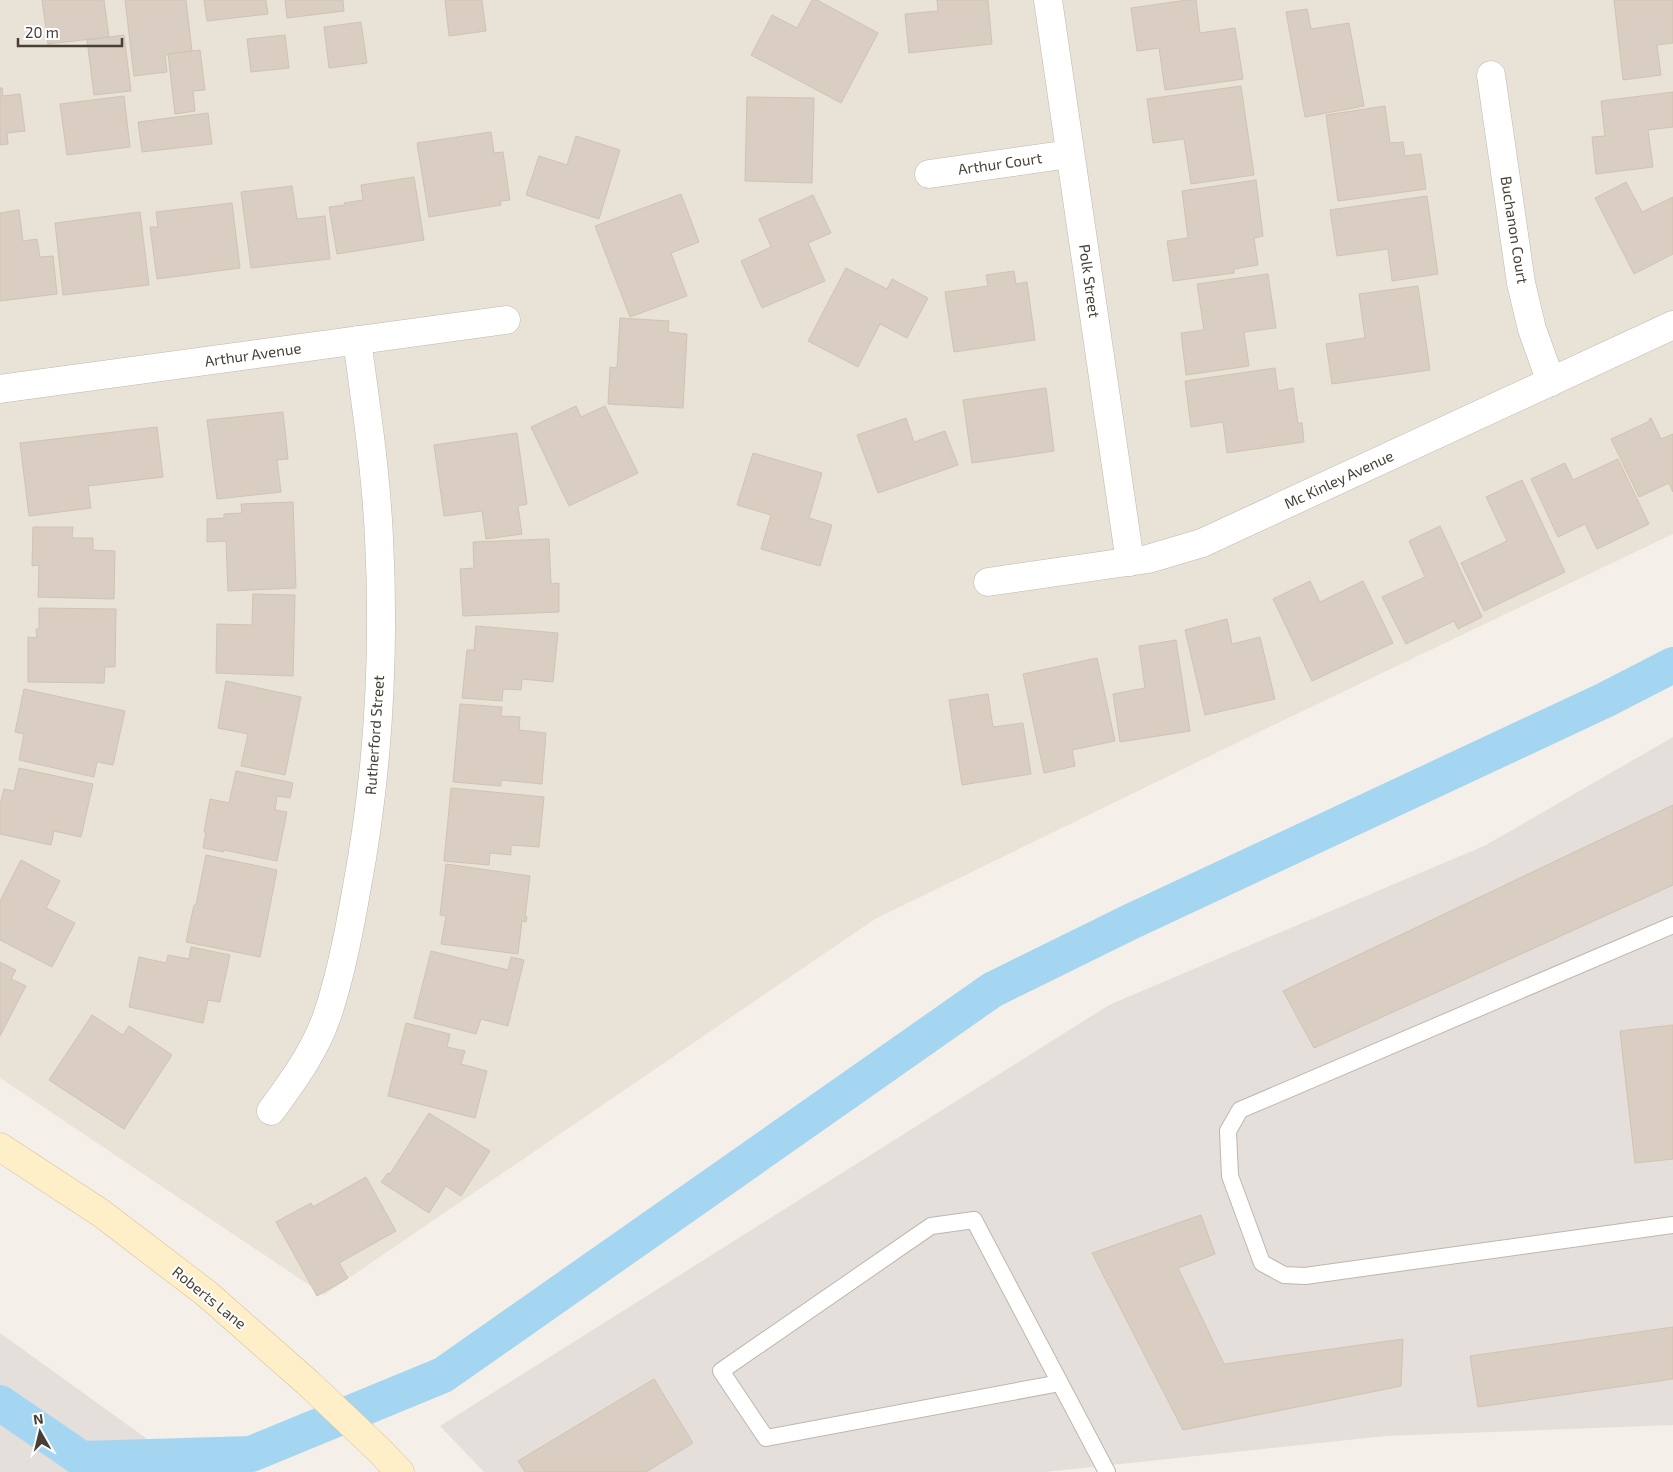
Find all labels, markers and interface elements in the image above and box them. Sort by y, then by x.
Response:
scale bar [18,15,121,47]
text: 20 m [25,23,59,41]
street label: Arthur Court [957,148,1043,178]
street label: Buchanon Court [1498,175,1532,285]
street label: Polk Street [1076,243,1104,319]
street label: Arthur Avenue [203,338,302,370]
street label: Mc Kinley Avenue [1281,446,1396,512]
street label: Rutherford Street [361,674,387,795]
street label: Roberts Lane [169,1262,250,1332]
north arrow [15,1407,65,1457]
text: N [32,1410,44,1428]

